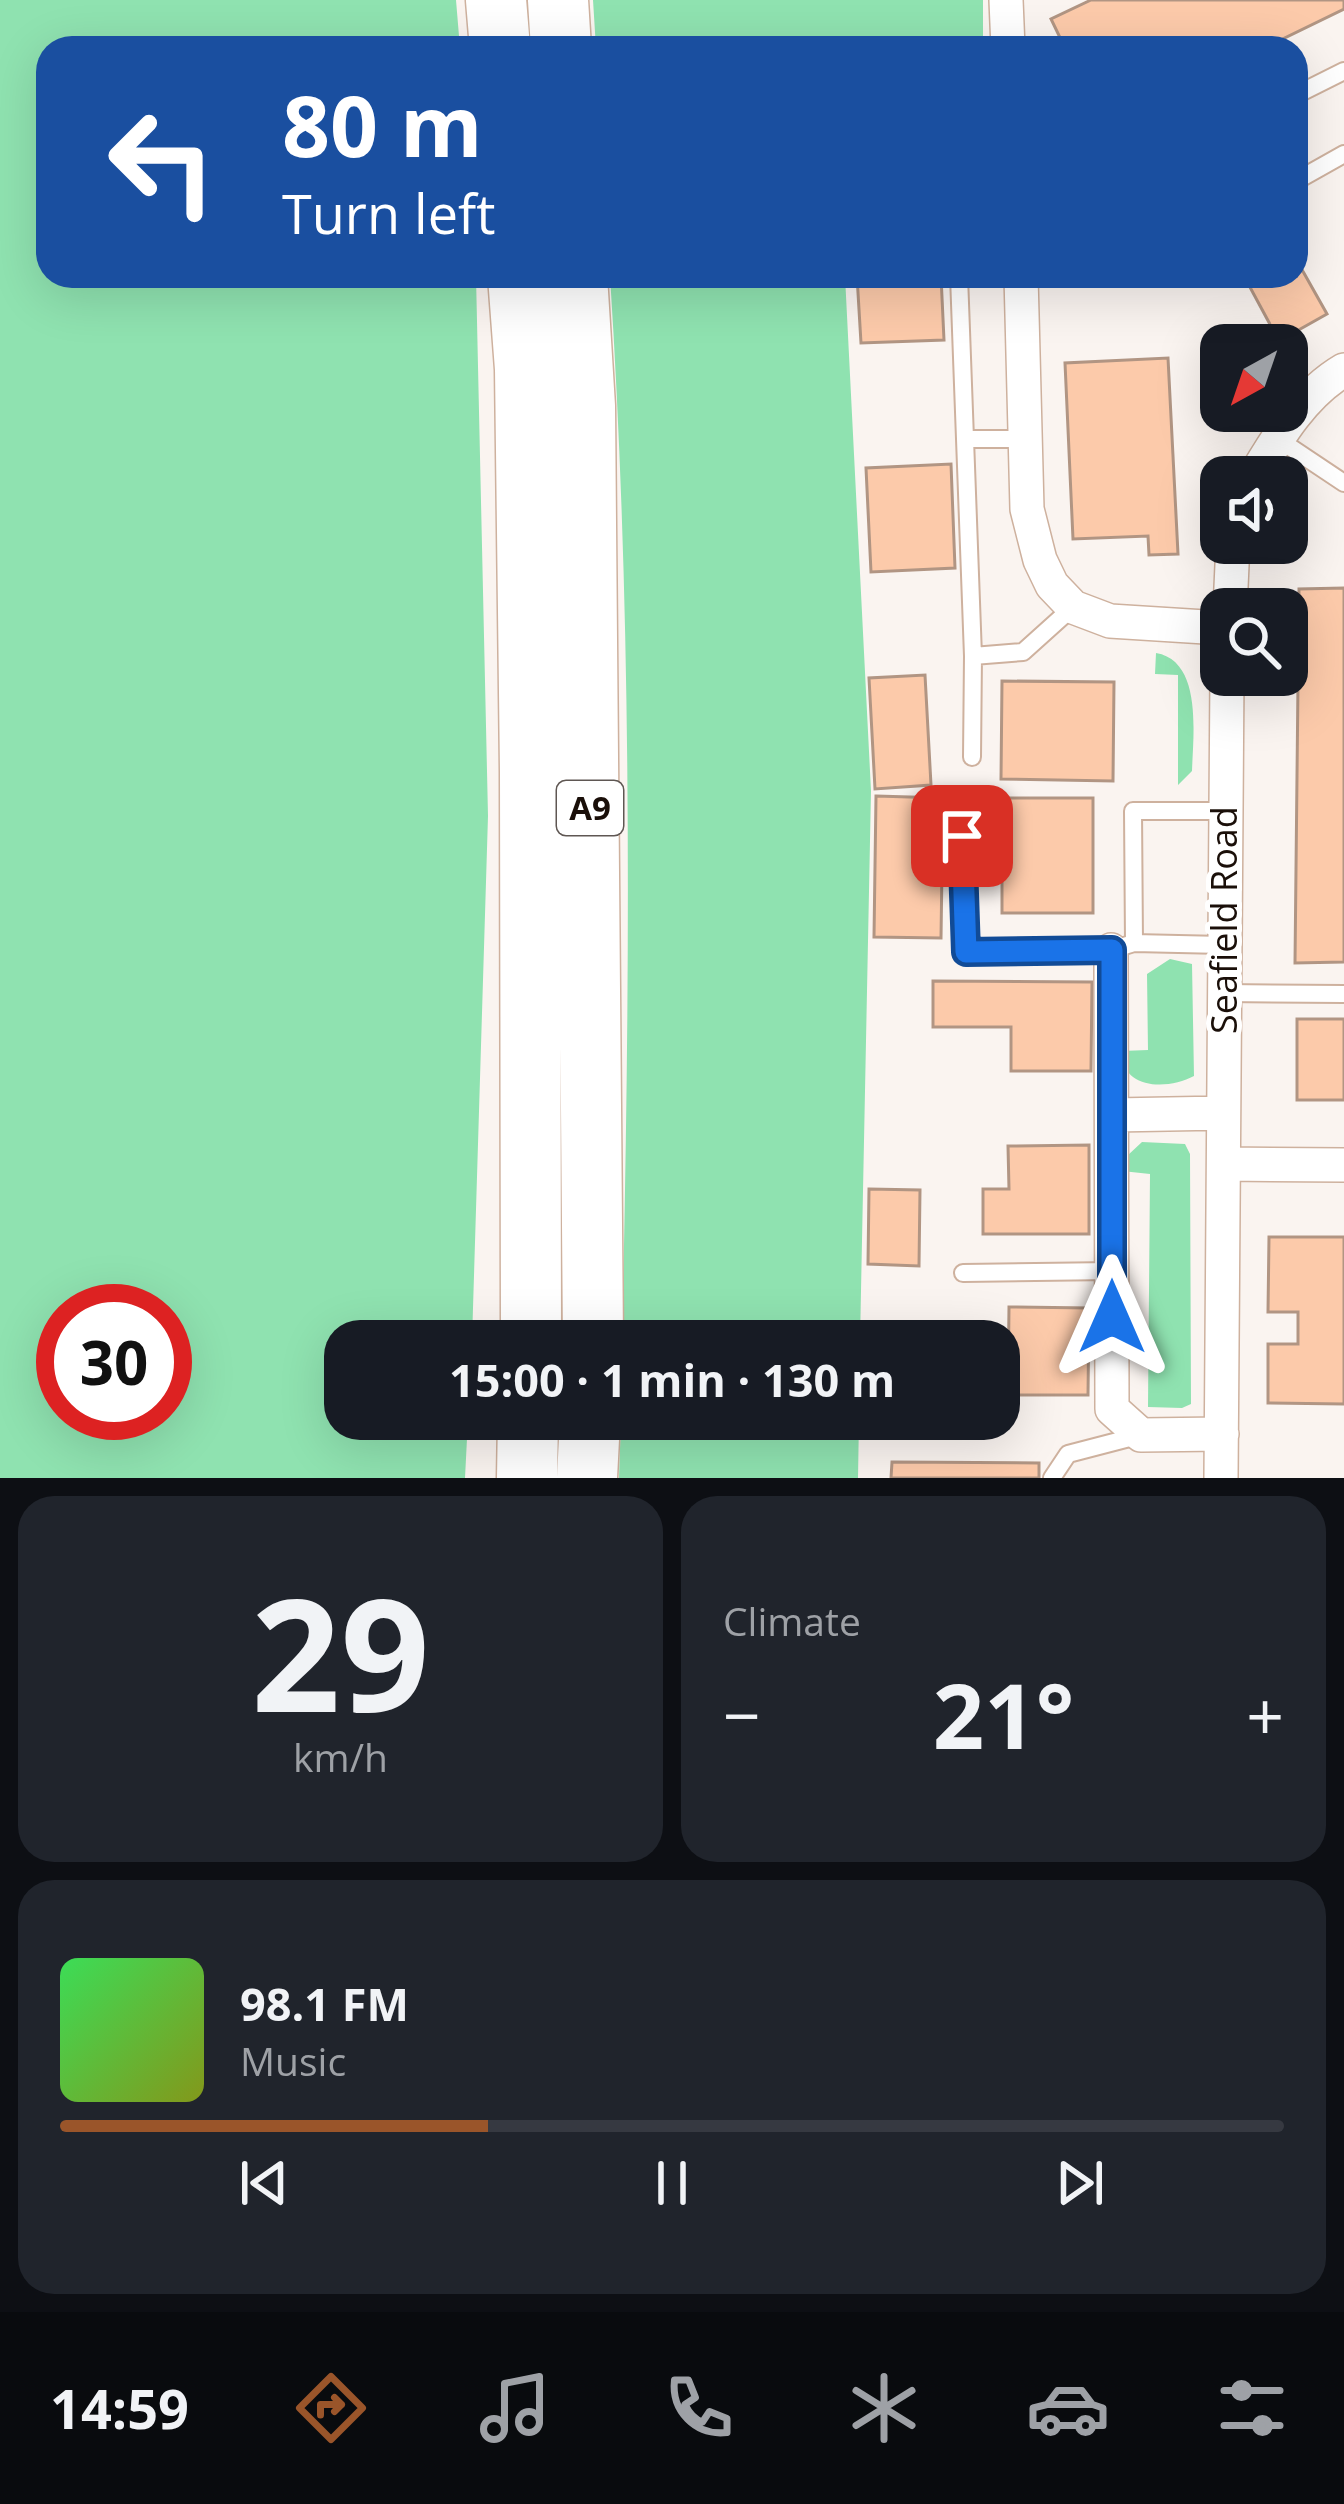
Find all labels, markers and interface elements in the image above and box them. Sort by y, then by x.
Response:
text: 80 m [282,67,482,182]
icon: left [84,84,240,240]
text: Turn left [282,176,495,250]
north arrow [1200,324,1308,432]
map controls [1200,324,1308,696]
button: sound [1200,456,1308,564]
button: search [1200,588,1308,696]
road number: A9 [557,781,623,835]
pin [911,785,1013,887]
icon: arrive [929,803,995,869]
street label: Seafield Road [1199,806,1248,1034]
position arrow [1049,1254,1175,1380]
speed limit sign: 30 [36,1284,192,1440]
text: 15:00 · 1 min · 130 m [449,1349,895,1410]
text: 29 [251,1545,430,1758]
text: Climate [723,1594,861,1647]
text: 21° [933,1653,1074,1775]
text: − [723,1669,761,1759]
text: + [1246,1669,1284,1759]
text: km/h [293,1730,388,1783]
text: 98.1 FM [240,1973,409,2034]
text: Music [240,2034,346,2087]
icon: previous [231,2150,297,2216]
icon: pause [639,2150,705,2216]
icon: next [1047,2150,1113,2216]
icon: directions [289,2366,373,2450]
icon: music [473,2366,557,2450]
icon: phone [657,2366,741,2450]
icon: climate [842,2366,926,2450]
icon: car [1026,2366,1110,2450]
icon: filters [1210,2366,1294,2450]
text: 14:59 [50,2371,189,2445]

